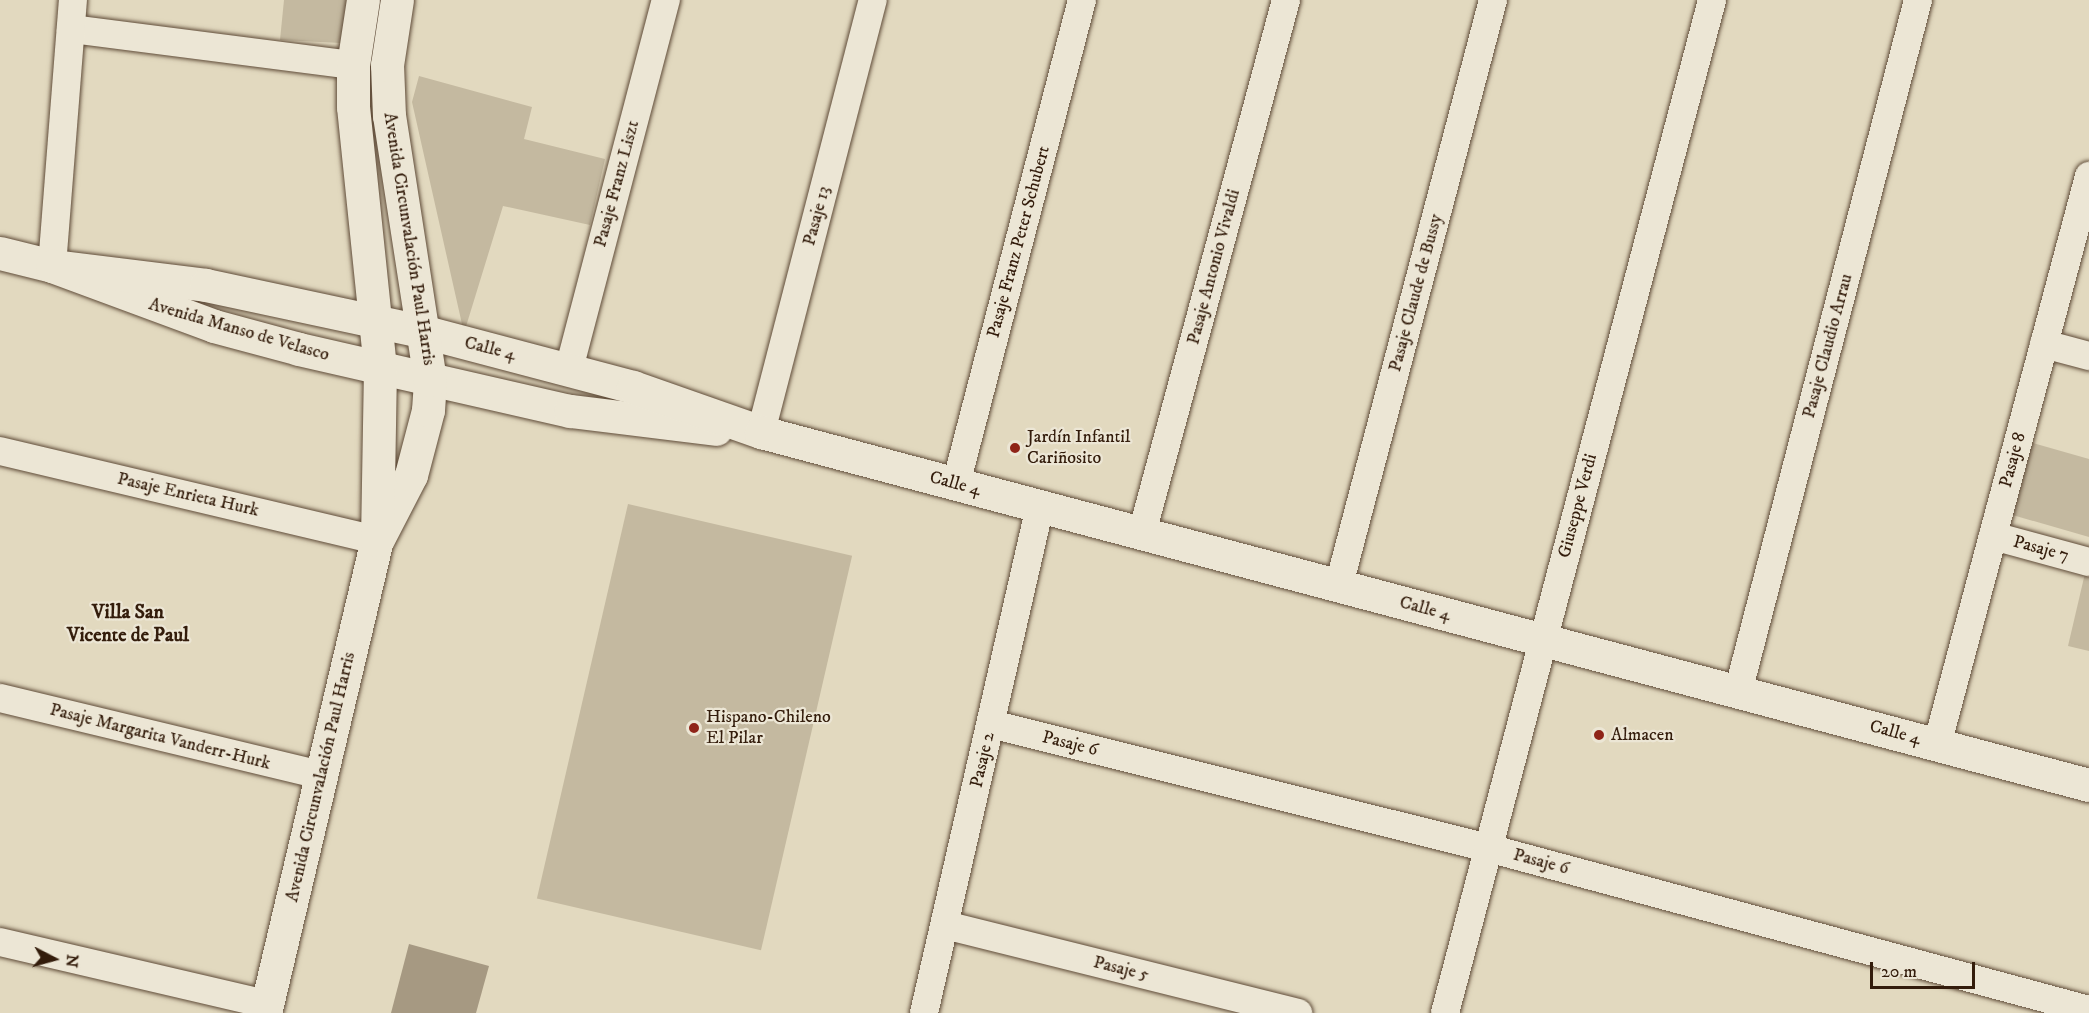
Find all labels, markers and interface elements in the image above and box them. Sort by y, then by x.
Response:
street label: Avenida Circunvalación Paul Harris [378,111,440,367]
street label: Pasaje Franz Liszt [590,118,644,250]
street label: Pasaje Franz Peter Schubert [983,144,1055,340]
street label: Pasaje 13 [799,184,835,248]
street label: Pasaje Antonio Vivaldi [1183,187,1245,347]
street label: Pasaje Claude de Bussy [1385,212,1447,374]
street label: Pasaje Claudio Arrau [1798,271,1858,421]
street label: Avenida Manso de Velasco [146,294,332,366]
street label: Calle 4 [462,332,518,366]
place label: Jardín Infantil Cariñosito [1027,427,1130,470]
street label: Pasaje 8 [1995,430,2031,490]
marker: Jardín Infantil Cariñosito [1008,441,1022,455]
street label: Giuseppe Verdi [1554,452,1602,560]
street label: Calle 4 [927,467,983,501]
street label: Pasaje Enrieta Hurk [115,468,261,522]
street label: Pasaje 7 [2011,531,2071,567]
street label: Calle 4 [1397,592,1453,626]
district label: Villa San Vicente de Paul [67,601,189,648]
street label: Avenida Circunvalación Paul Harris [282,650,360,904]
street label: Pasaje Margarita Vanderr-Hurk [47,699,273,775]
place label: Hispano-Chileno El Pilar [706,707,831,750]
street label: Calle 4 [1867,716,1923,750]
marker: Hispano-Chileno El Pilar [687,721,701,735]
place label: Almacen [1611,724,1674,746]
street label: Pasaje 6 [1040,727,1100,761]
marker: Almacen [1592,728,1606,742]
street label: Pasaje 2 [966,730,1000,790]
street label: Pasaje 6 [1511,844,1571,880]
north arrow [24,929,84,989]
scale bar [1873,950,1978,988]
street label: Pasaje 5 [1091,952,1151,986]
text: N [61,953,83,968]
text: 20 m [1881,961,1917,983]

